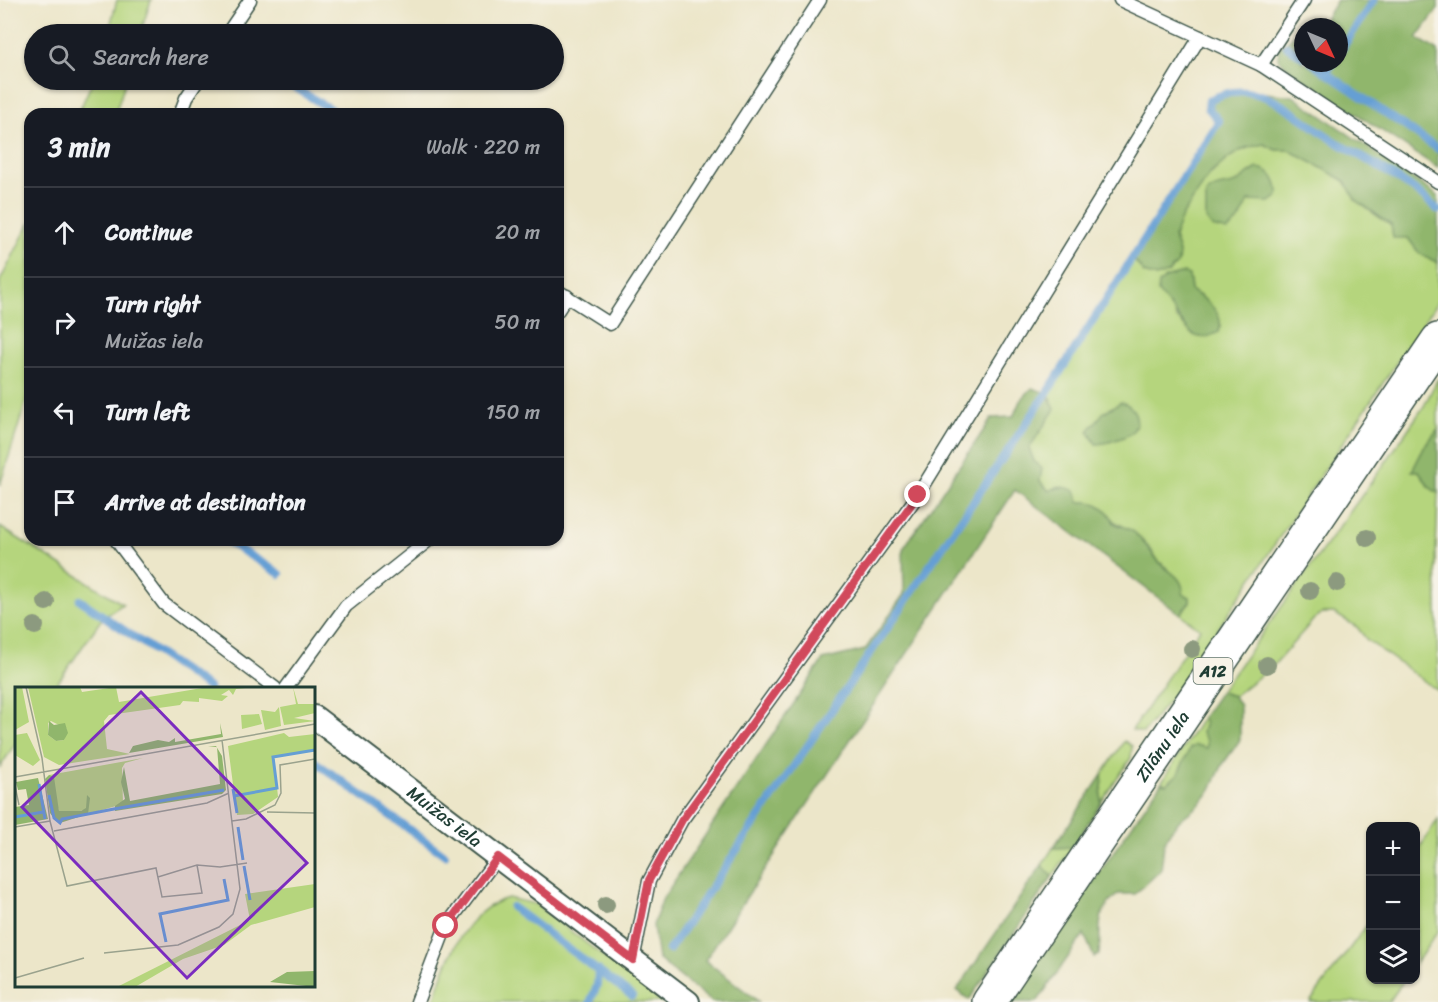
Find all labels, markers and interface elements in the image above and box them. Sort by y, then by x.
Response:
north arrow [1294,18,1348,72]
search box [24,24,564,90]
text: Search here [93,38,209,77]
icon: search [45,41,78,74]
text: 3 min [48,124,110,170]
text: Walk · 220 m [426,130,540,165]
text: Continue [105,213,193,252]
text: 20 m [495,215,540,250]
icon: ahead [48,216,81,249]
text: Turn right [105,285,200,324]
text: 50 m [495,305,540,340]
icon: right [48,306,81,339]
text: Muižas iela [105,324,203,359]
text: Turn left [105,393,190,432]
text: 150 m [486,395,540,430]
icon: left [48,396,81,429]
route end [904,481,930,507]
text: Arrive at destination [105,483,306,522]
icon: arrive [48,486,81,519]
road number: A12 [1194,658,1232,684]
inset map [15,687,315,987]
street label: Zīlānu iela [1127,704,1198,789]
street label: Muižas iela [400,777,489,856]
map controls [1366,822,1420,984]
button: + [1366,822,1420,876]
button: − [1366,876,1420,930]
route start [432,912,458,938]
button: layers [1366,930,1420,984]

